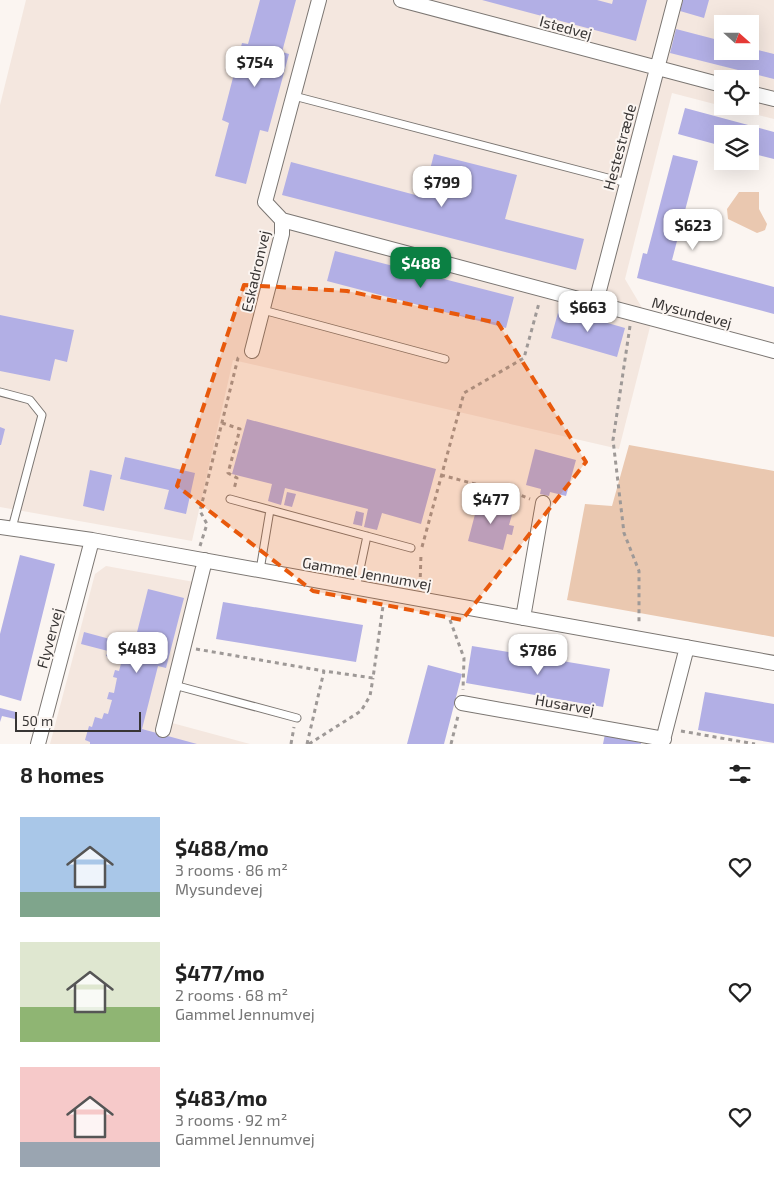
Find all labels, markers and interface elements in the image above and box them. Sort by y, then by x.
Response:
street label: Istedvej [538,11,594,44]
north arrow [714,15,759,60]
map controls [714,15,759,170]
pin: $754 [225,46,285,88]
text: $754 [237,52,273,71]
button: locate [714,70,759,115]
street label: Hestestræde [599,102,639,192]
button: layers [714,125,759,170]
pin: $799 [412,166,472,208]
text: $799 [424,172,460,191]
pin: $623 [663,208,723,251]
text: $623 [674,215,712,234]
street label: Eskadronvej [237,228,274,314]
pin: $488 [391,246,451,289]
text: $488 [401,253,441,272]
pin: $663 [558,290,618,333]
street label: Mysundevej [650,293,734,332]
text: $663 [569,297,607,316]
pin: $477 [461,482,521,525]
text: $477 [473,489,509,508]
street label: Gammel Jennumvej [301,553,433,594]
street label: Flyvervej [32,606,67,670]
pin: $483 [107,632,167,674]
pin: $786 [508,634,568,676]
text: $483 [118,638,156,657]
text: $786 [519,640,557,659]
street label: Husarvej [534,690,596,719]
scale bar [15,709,141,732]
text: 50 m [22,712,53,729]
icon: filters [726,760,754,788]
text: 8 homes [20,762,104,787]
text: $488/mo [175,835,269,860]
icon: home [60,837,120,897]
icon: heart [726,853,754,881]
text: 3 rooms · 86 m² [175,860,288,879]
text: Mysundevej [175,879,263,898]
text: $477/mo [175,960,265,985]
icon: home [60,962,120,1022]
icon: heart [726,978,754,1006]
text: 2 rooms · 68 m² [175,985,288,1004]
text: Gammel Jennumvej [175,1004,315,1023]
text: $483/mo [175,1085,267,1110]
icon: home [60,1087,120,1147]
icon: heart [726,1103,754,1131]
text: 3 rooms · 92 m² [175,1110,287,1129]
text: Gammel Jennumvej [175,1129,315,1148]

